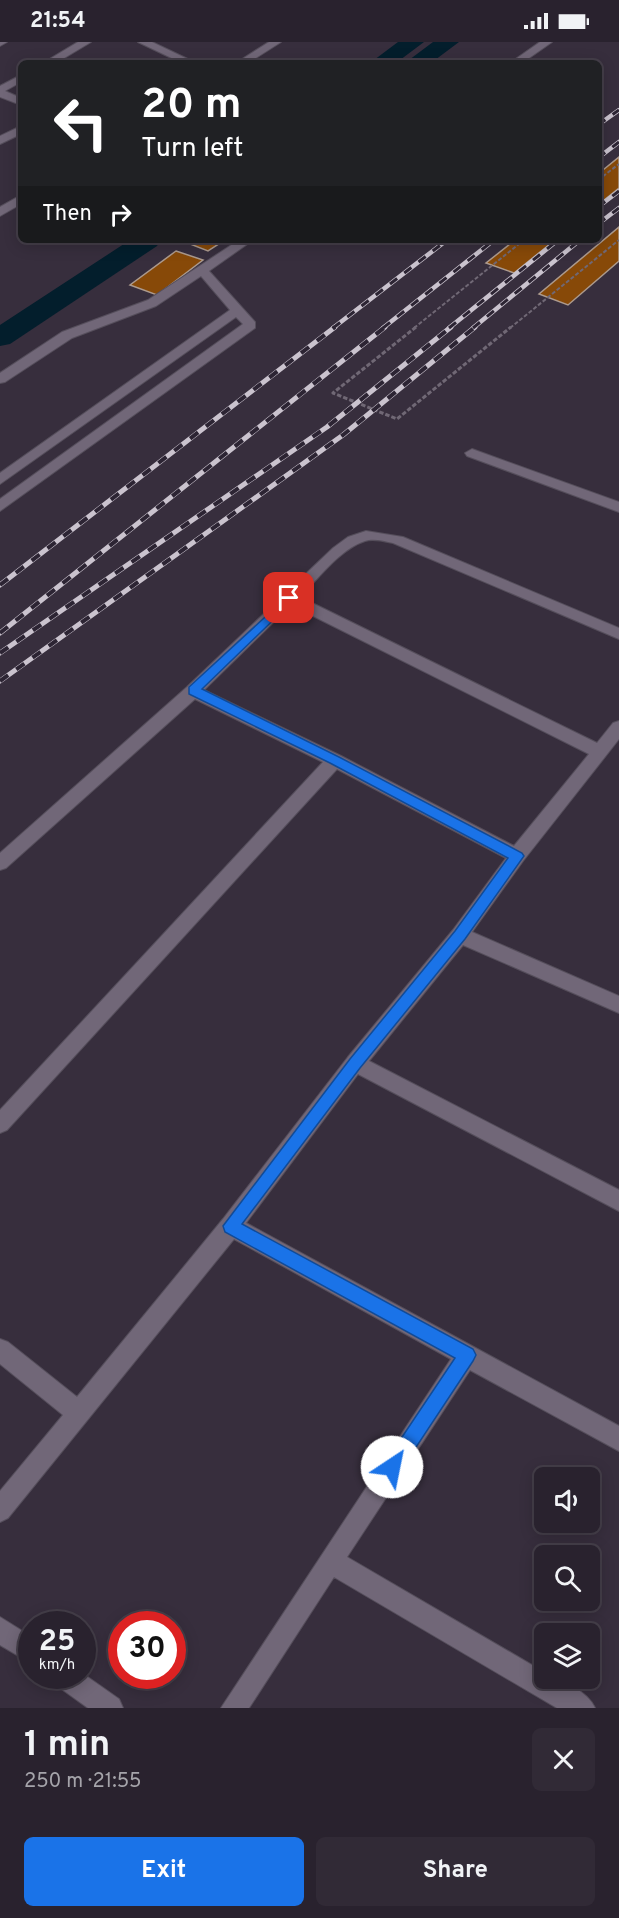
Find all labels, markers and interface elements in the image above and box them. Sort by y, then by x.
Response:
text: 21:54 [30,8,86,35]
text: 20 m [141,80,242,133]
icon: left [42,84,120,162]
text: Turn left [141,132,243,166]
icon: right [104,198,137,231]
text: Then [42,201,92,228]
pin [263,572,314,623]
icon: arrive [272,581,305,614]
position arrow [360,1435,424,1499]
map controls [534,1467,600,1689]
button: sound [534,1467,600,1533]
button: search [534,1545,600,1611]
speed limit sign: 30 [108,1611,186,1689]
button: layers [534,1623,600,1689]
text: 25 [39,1624,75,1661]
text: km/h [39,1656,75,1675]
text: 1 min [24,1723,110,1769]
button: close [532,1728,595,1791]
text: 250 m · 21:55 [24,1769,142,1795]
button: Exit [24,1837,304,1906]
button: Share [316,1837,595,1906]

